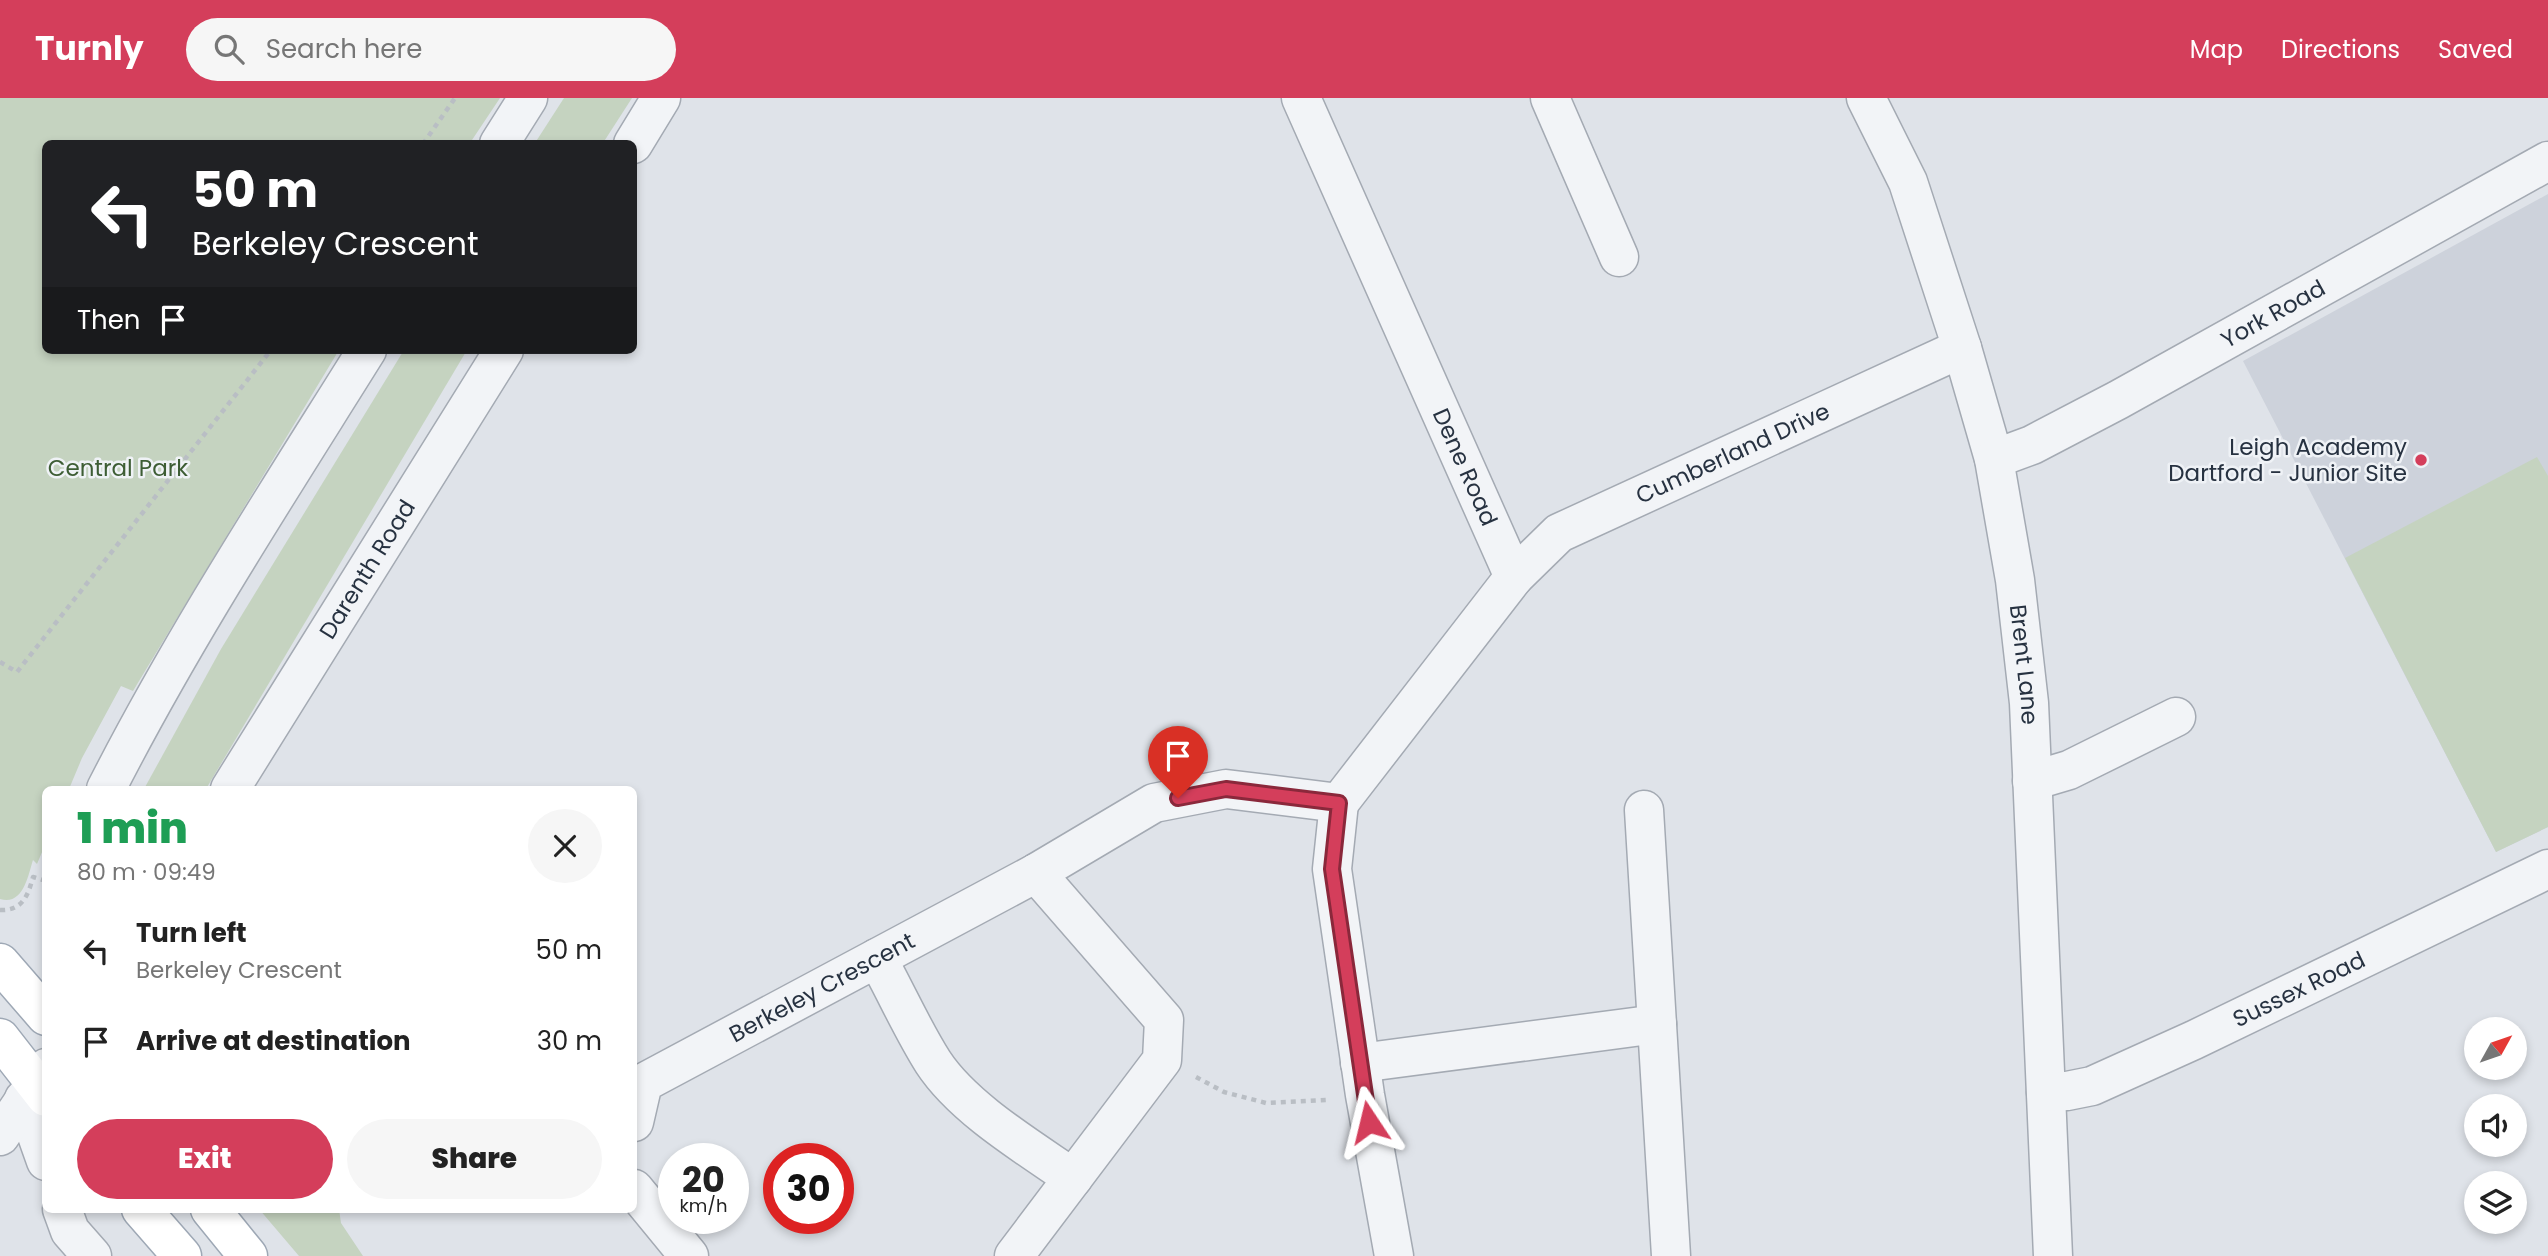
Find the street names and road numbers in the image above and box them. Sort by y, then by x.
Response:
street label: York Road [2215,272,2331,356]
street label: Cumberland Drive [1631,395,1835,512]
street label: Dene Road [1425,403,1505,531]
street label: Darenth Road [312,494,423,645]
street label: Brent Lane [2002,603,2046,725]
street label: Berkeley Crescent [724,925,920,1050]
street label: Sussex Road [2227,944,2371,1035]

